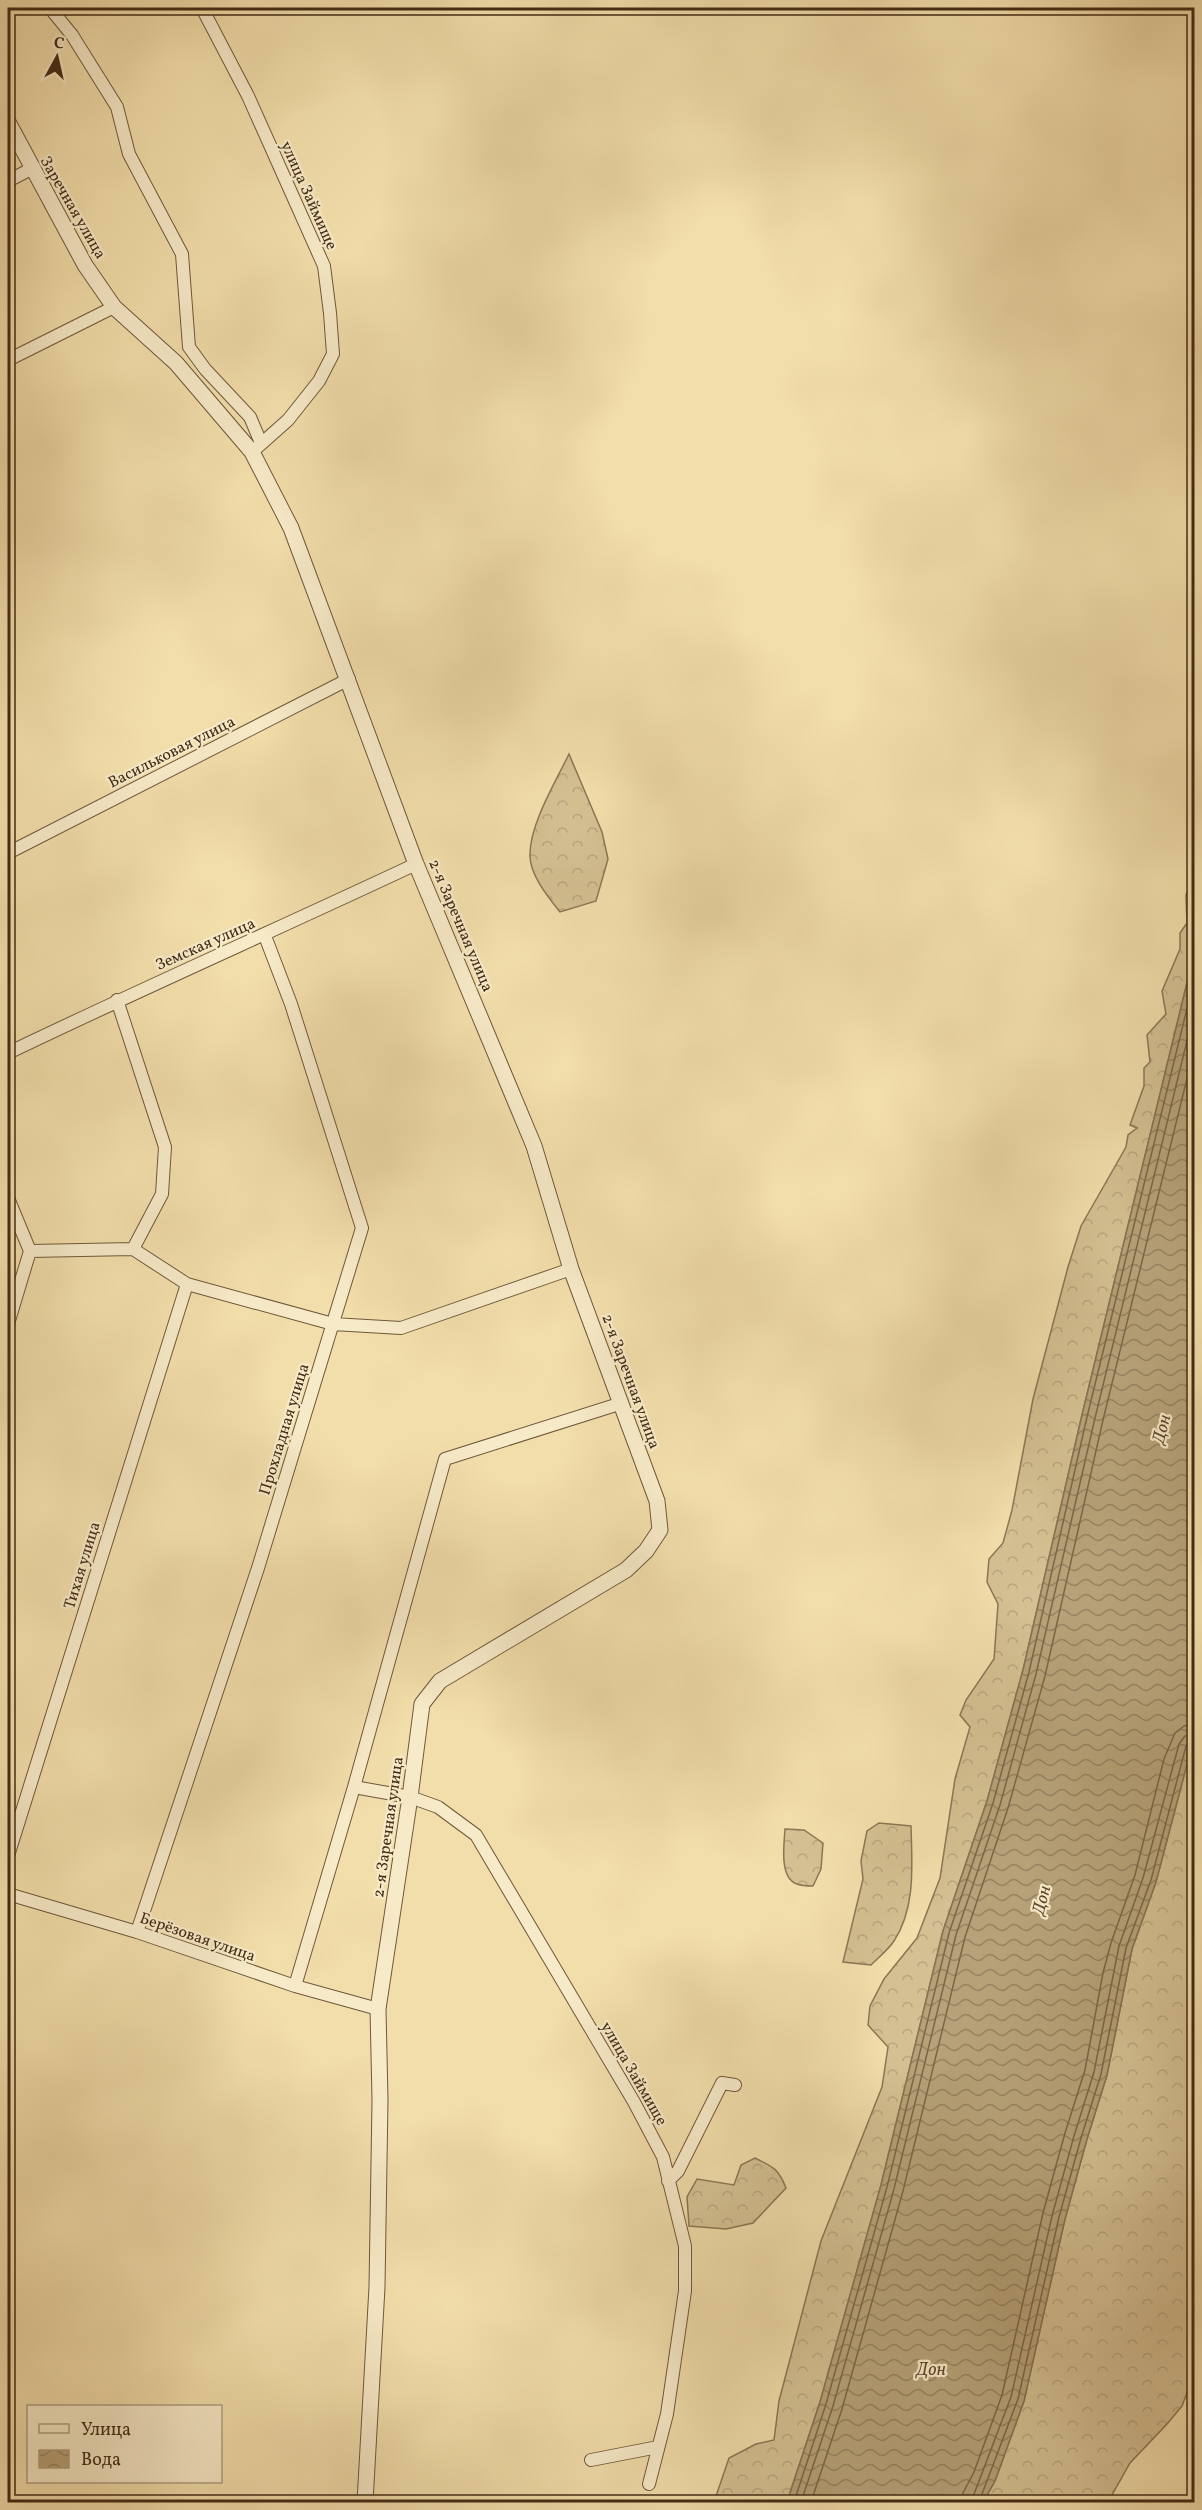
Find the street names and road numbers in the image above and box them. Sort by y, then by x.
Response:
street label: улица Займище [274,138,342,254]
street label: Заречная улица [34,153,111,263]
street label: Васильковая улица [105,711,239,794]
street label: 2-я Заречная улица [422,856,498,996]
street label: Земская улица [153,913,259,977]
street label: 2-я Заречная улица [595,1311,665,1452]
street label: Прохладная улица [254,1361,315,1498]
street label: Тихая улица [59,1519,107,1612]
street label: 2-я Заречная улица [368,1755,410,1899]
street label: Берёзовая улица [136,1908,258,1968]
street label: улица Займище [595,2018,672,2130]

